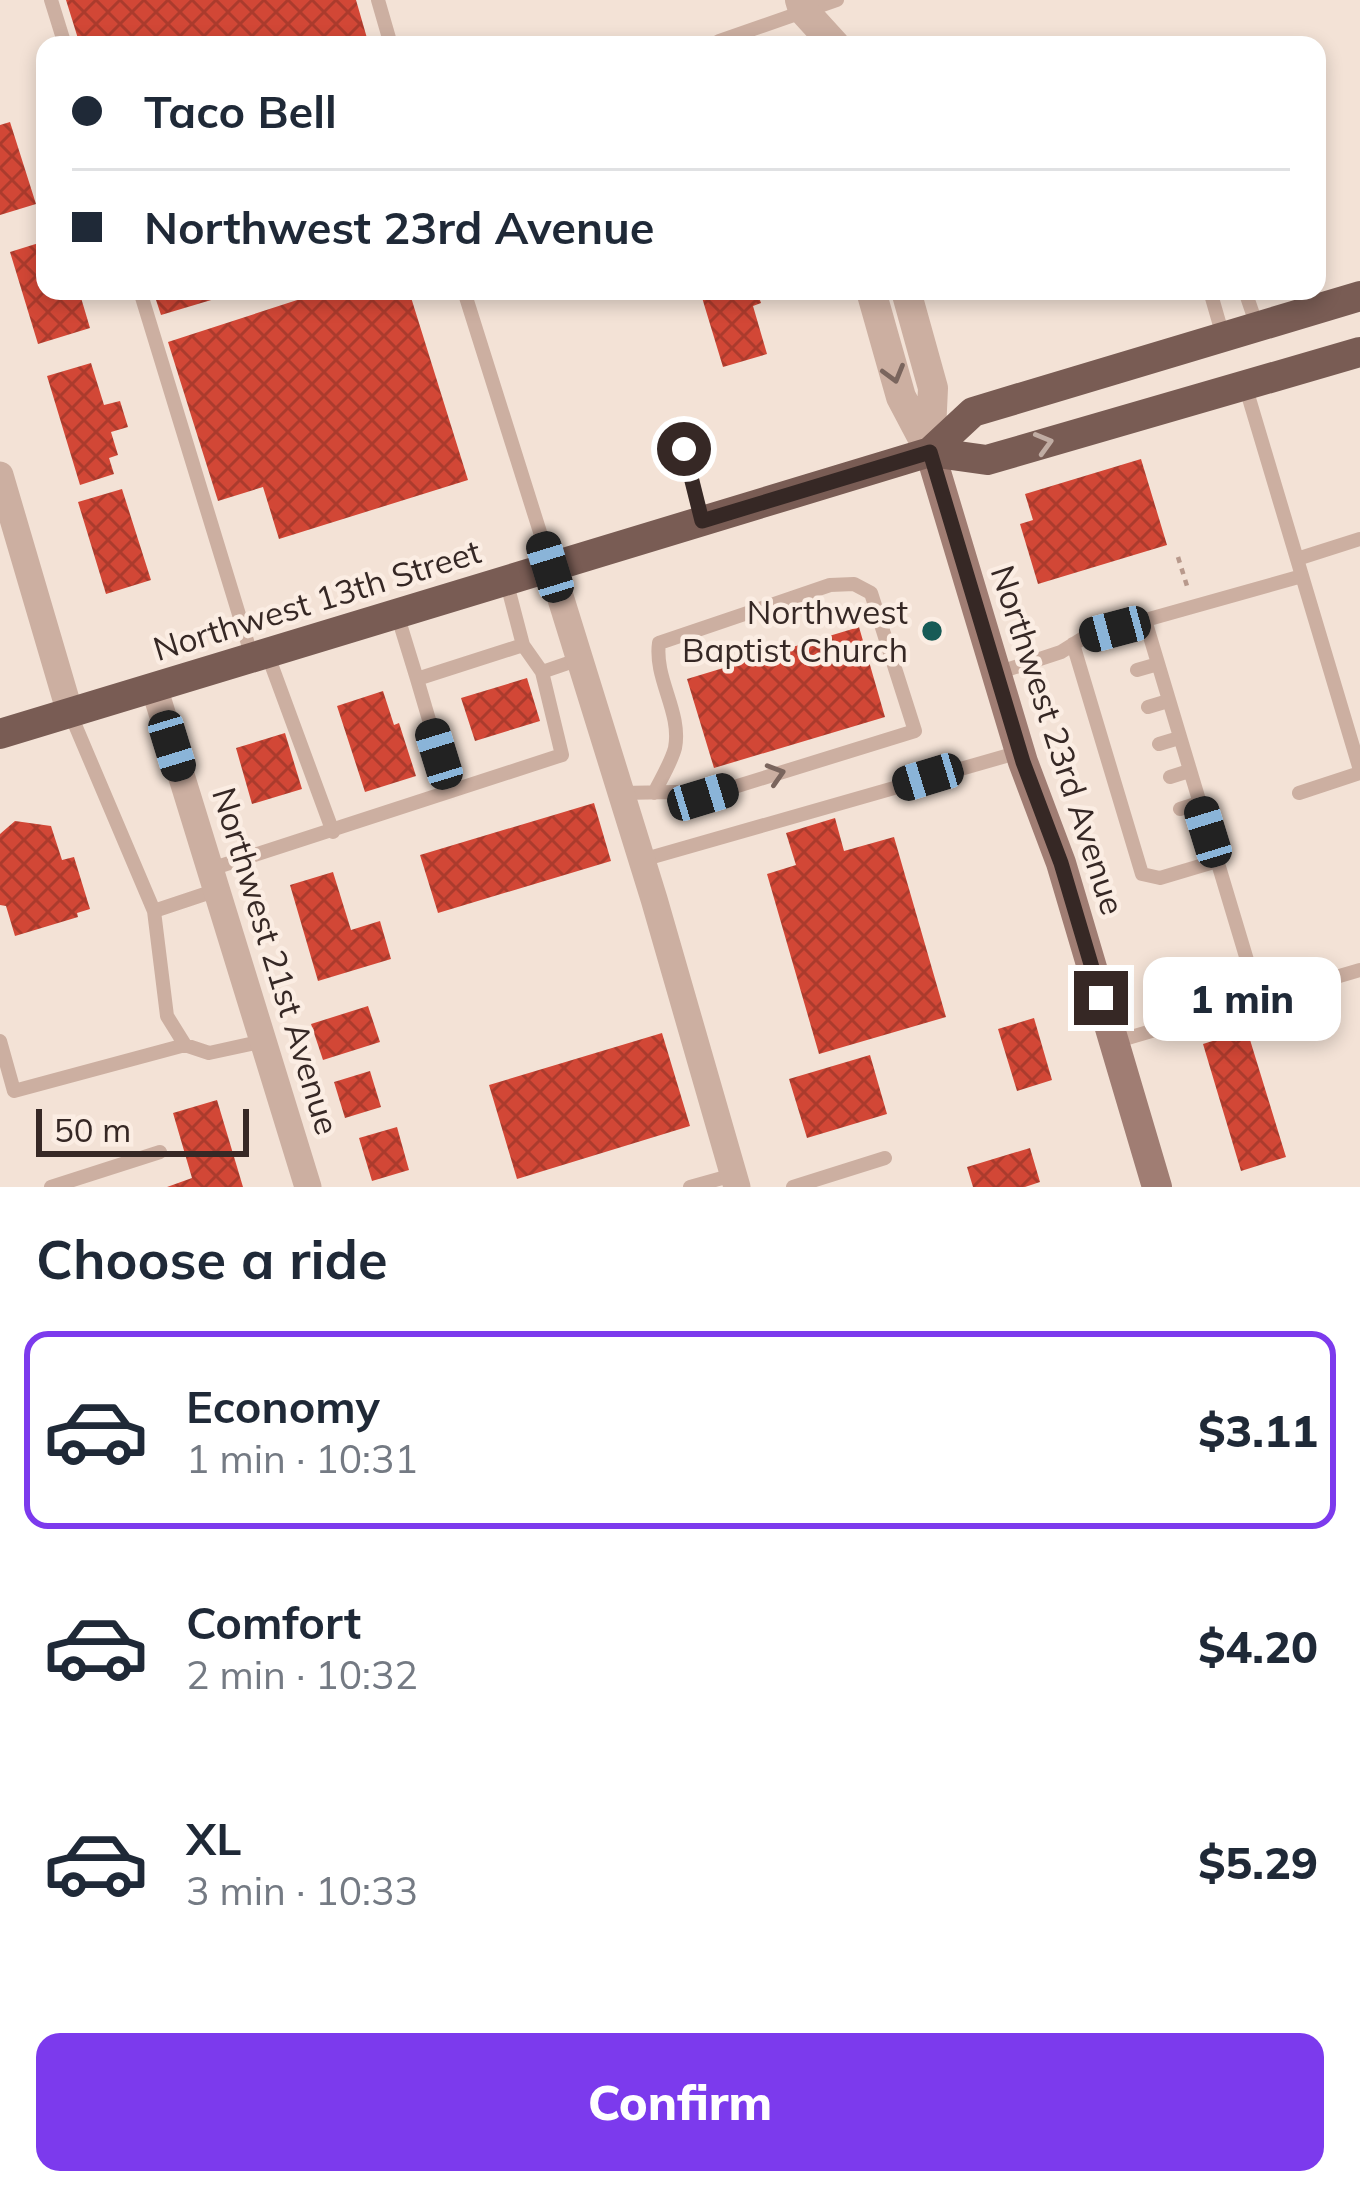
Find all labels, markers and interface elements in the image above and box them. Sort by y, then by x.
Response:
text: Taco Bell [144,83,337,139]
text: Northwest 23rd Avenue [144,199,655,255]
one-way arrow [880,363,905,384]
route start [657,422,711,476]
one-way arrow [1033,433,1054,458]
car [522,527,578,607]
street label: Northwest 13th Street [148,530,486,669]
street label: Northwest 23rd Avenue [983,560,1134,920]
place label: Northwest Baptist Church [682,591,908,670]
car [1076,602,1154,656]
marker: Northwest Baptist Church [919,618,945,644]
car [144,706,200,786]
car [411,714,467,794]
car [888,749,968,805]
one-way arrow [765,764,786,789]
car [663,769,743,825]
street label: Northwest 21st Avenue [204,782,349,1139]
car [1180,792,1236,872]
callout: 1 min [1143,956,1341,1040]
route end [1074,971,1128,1025]
text: 1 min [1190,974,1294,1023]
scale bar [36,1103,249,1156]
text: 50 m [54,1109,131,1150]
text: Choose a ride [36,1225,388,1293]
icon: car [42,1376,150,1484]
text: Economy [186,1378,380,1434]
text: $3.11 [1198,1402,1318,1458]
text: 1 min · 10:31 [186,1434,418,1483]
icon: car [42,1592,150,1700]
text: Comfort [186,1594,361,1650]
text: $4.20 [1198,1618,1318,1674]
text: 2 min · 10:32 [186,1650,418,1699]
icon: car [42,1808,150,1916]
text: XL [186,1810,241,1866]
text: $5.29 [1198,1834,1318,1890]
text: 3 min · 10:33 [186,1866,418,1915]
button: Confirm [36,2033,1324,2171]

